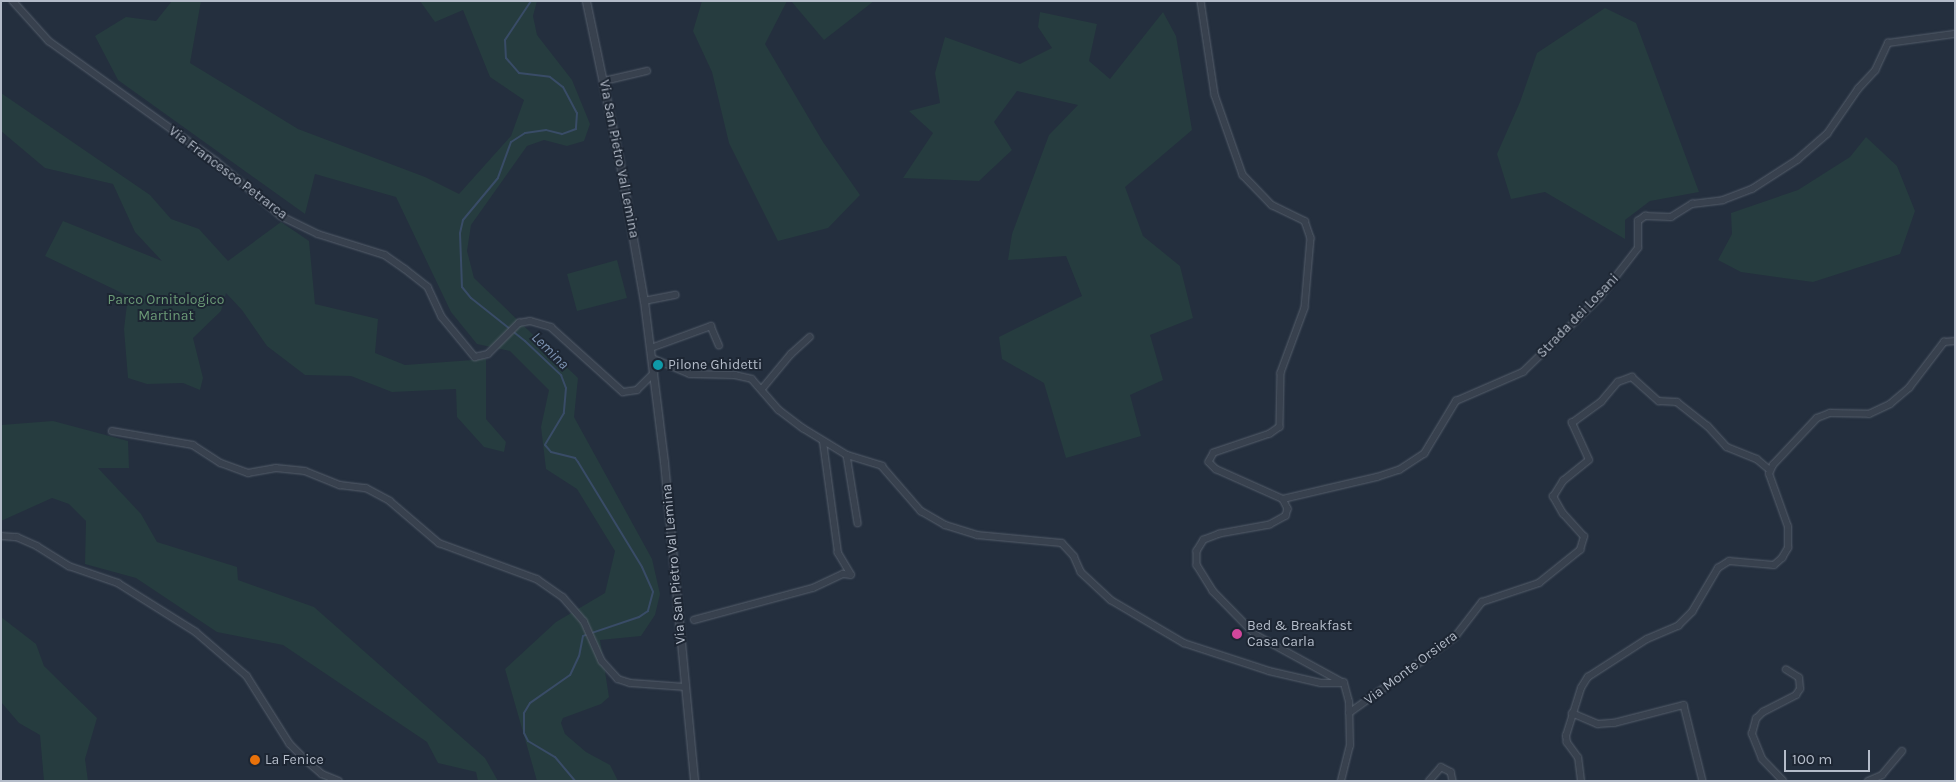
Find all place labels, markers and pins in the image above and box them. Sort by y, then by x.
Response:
place label: Pilone Ghidetti [668,357,762,373]
marker: Pilone Ghidetti [652,359,664,371]
place label: Bed & Breakfast Casa Carla [1247,618,1352,650]
marker: Bed & Breakfast Casa Carla [1231,628,1243,640]
place label: La Fenice [265,752,324,768]
marker: La Fenice [249,754,261,766]

